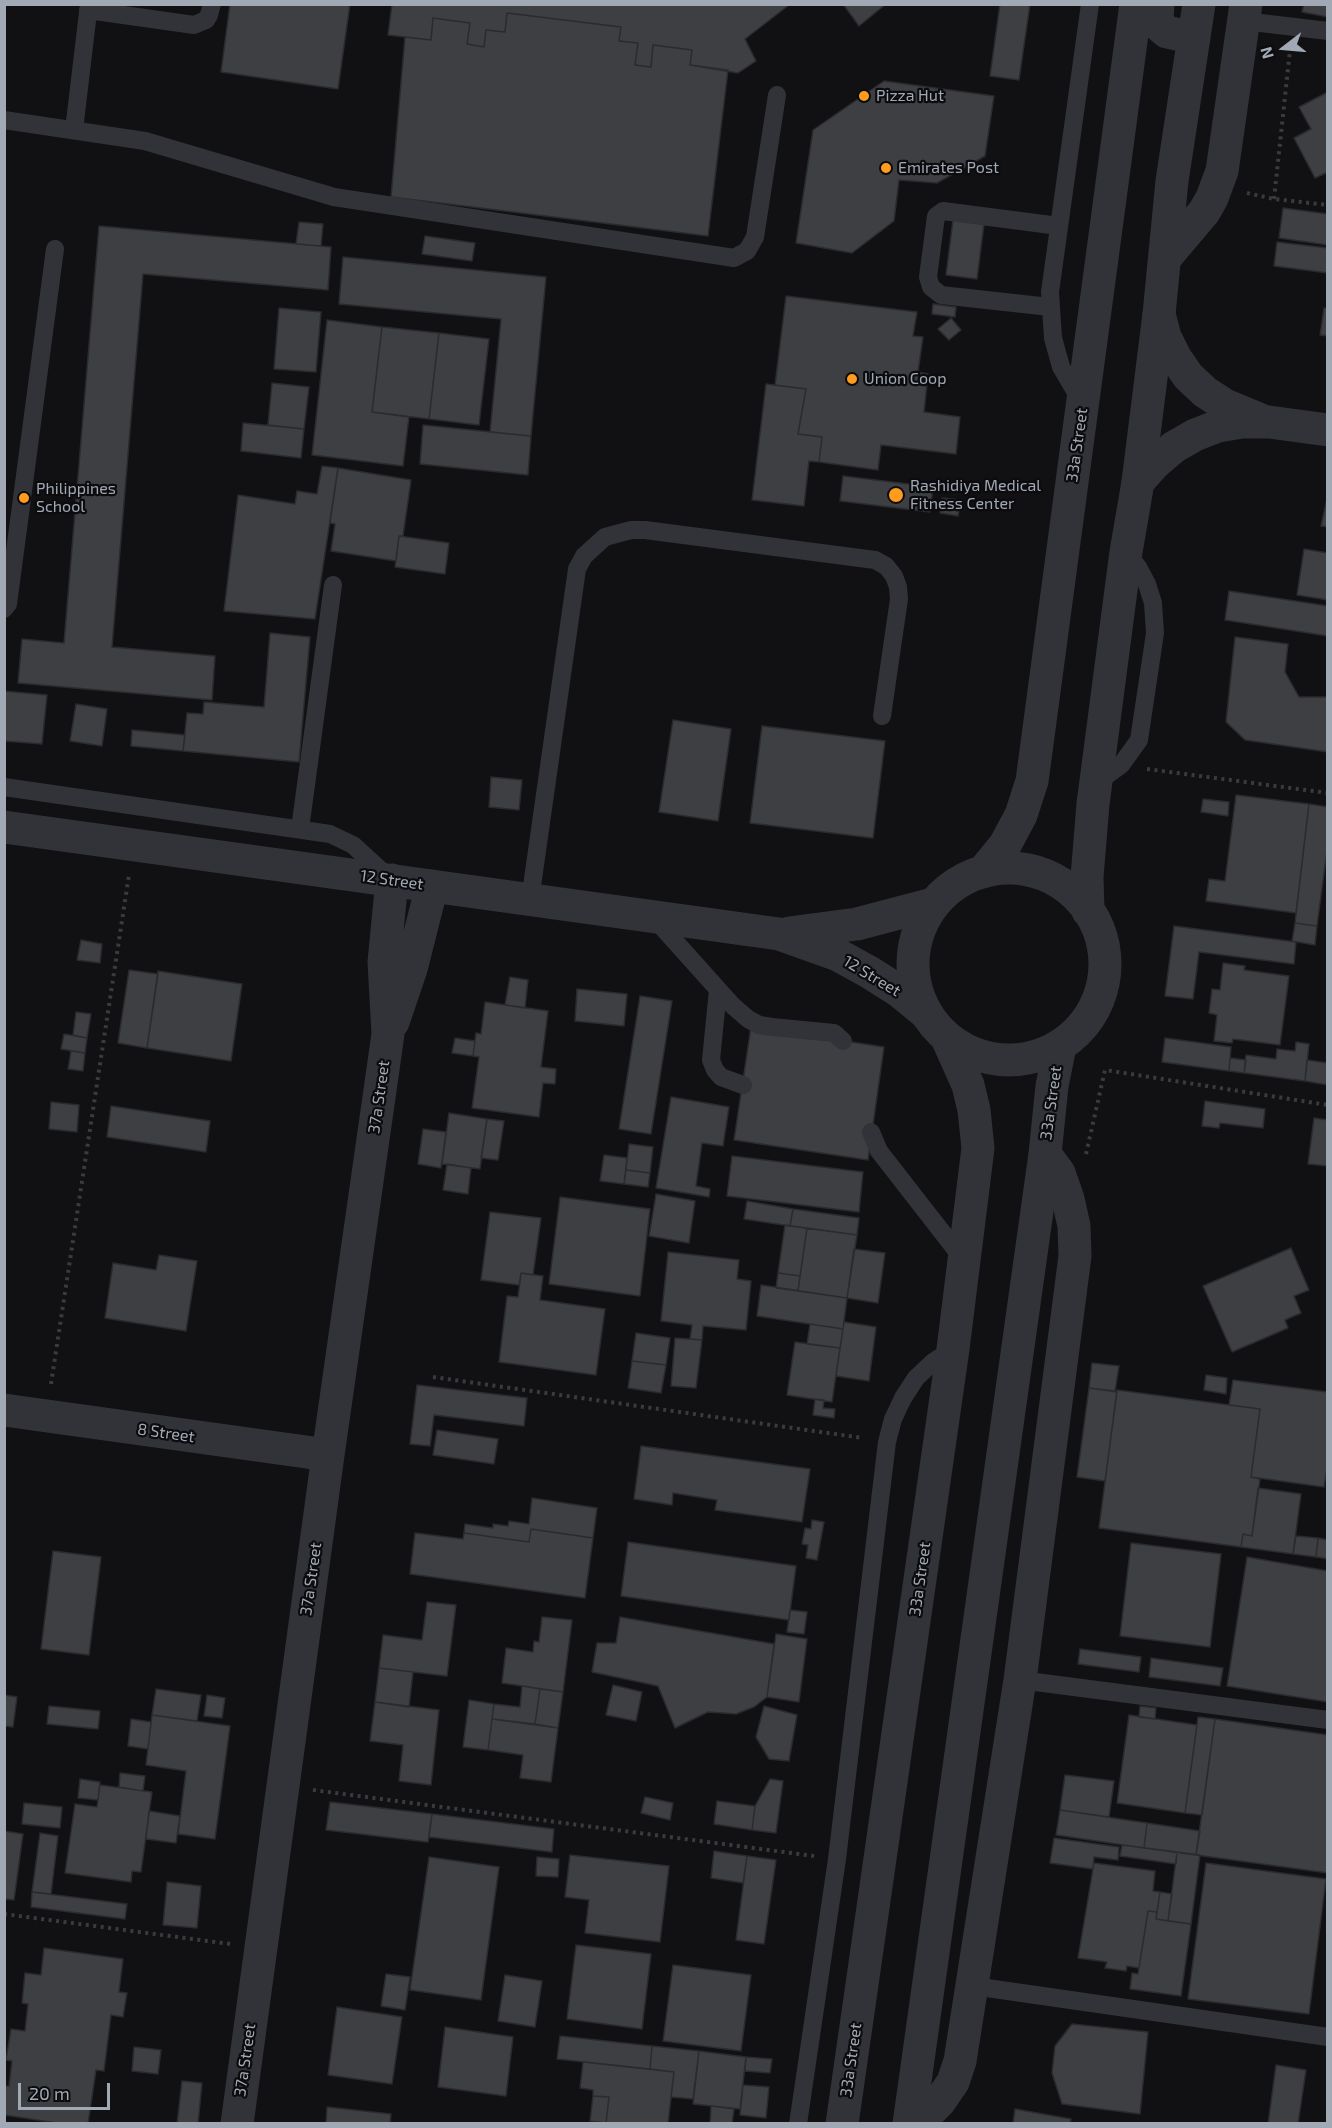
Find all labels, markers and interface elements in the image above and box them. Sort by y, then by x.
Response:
north arrow [1254,18,1314,78]
text: N [1255,45,1277,61]
place label: Pizza Hut [876,86,944,106]
marker: Pizza Hut [857,89,871,103]
place label: Emirates Post [898,158,999,178]
marker: Emirates Post [879,161,893,175]
place label: Union Coop [864,369,946,389]
marker: Union Coop [845,372,859,386]
street label: 33a Street [1062,407,1092,483]
place label: Rashidiya Medical Fitness Center [910,476,1041,514]
place label: Philippines School [36,479,116,517]
marker: Rashidiya Medical Fitness Center [887,486,905,504]
marker: Philippines School [17,491,31,505]
street label: 12 Street [359,866,425,894]
street label: 12 Street [840,951,904,1001]
street label: 37a Street [364,1059,394,1135]
street label: 33a Street [1036,1065,1066,1141]
street label: 8 Street [136,1419,196,1447]
street label: 37a Street [296,1541,326,1617]
street label: 33a Street [905,1541,935,1617]
street label: 37a Street [230,2022,260,2098]
street label: 33a Street [836,2022,866,2098]
scale bar [21,2071,112,2109]
text: 20 m [29,2082,70,2104]

